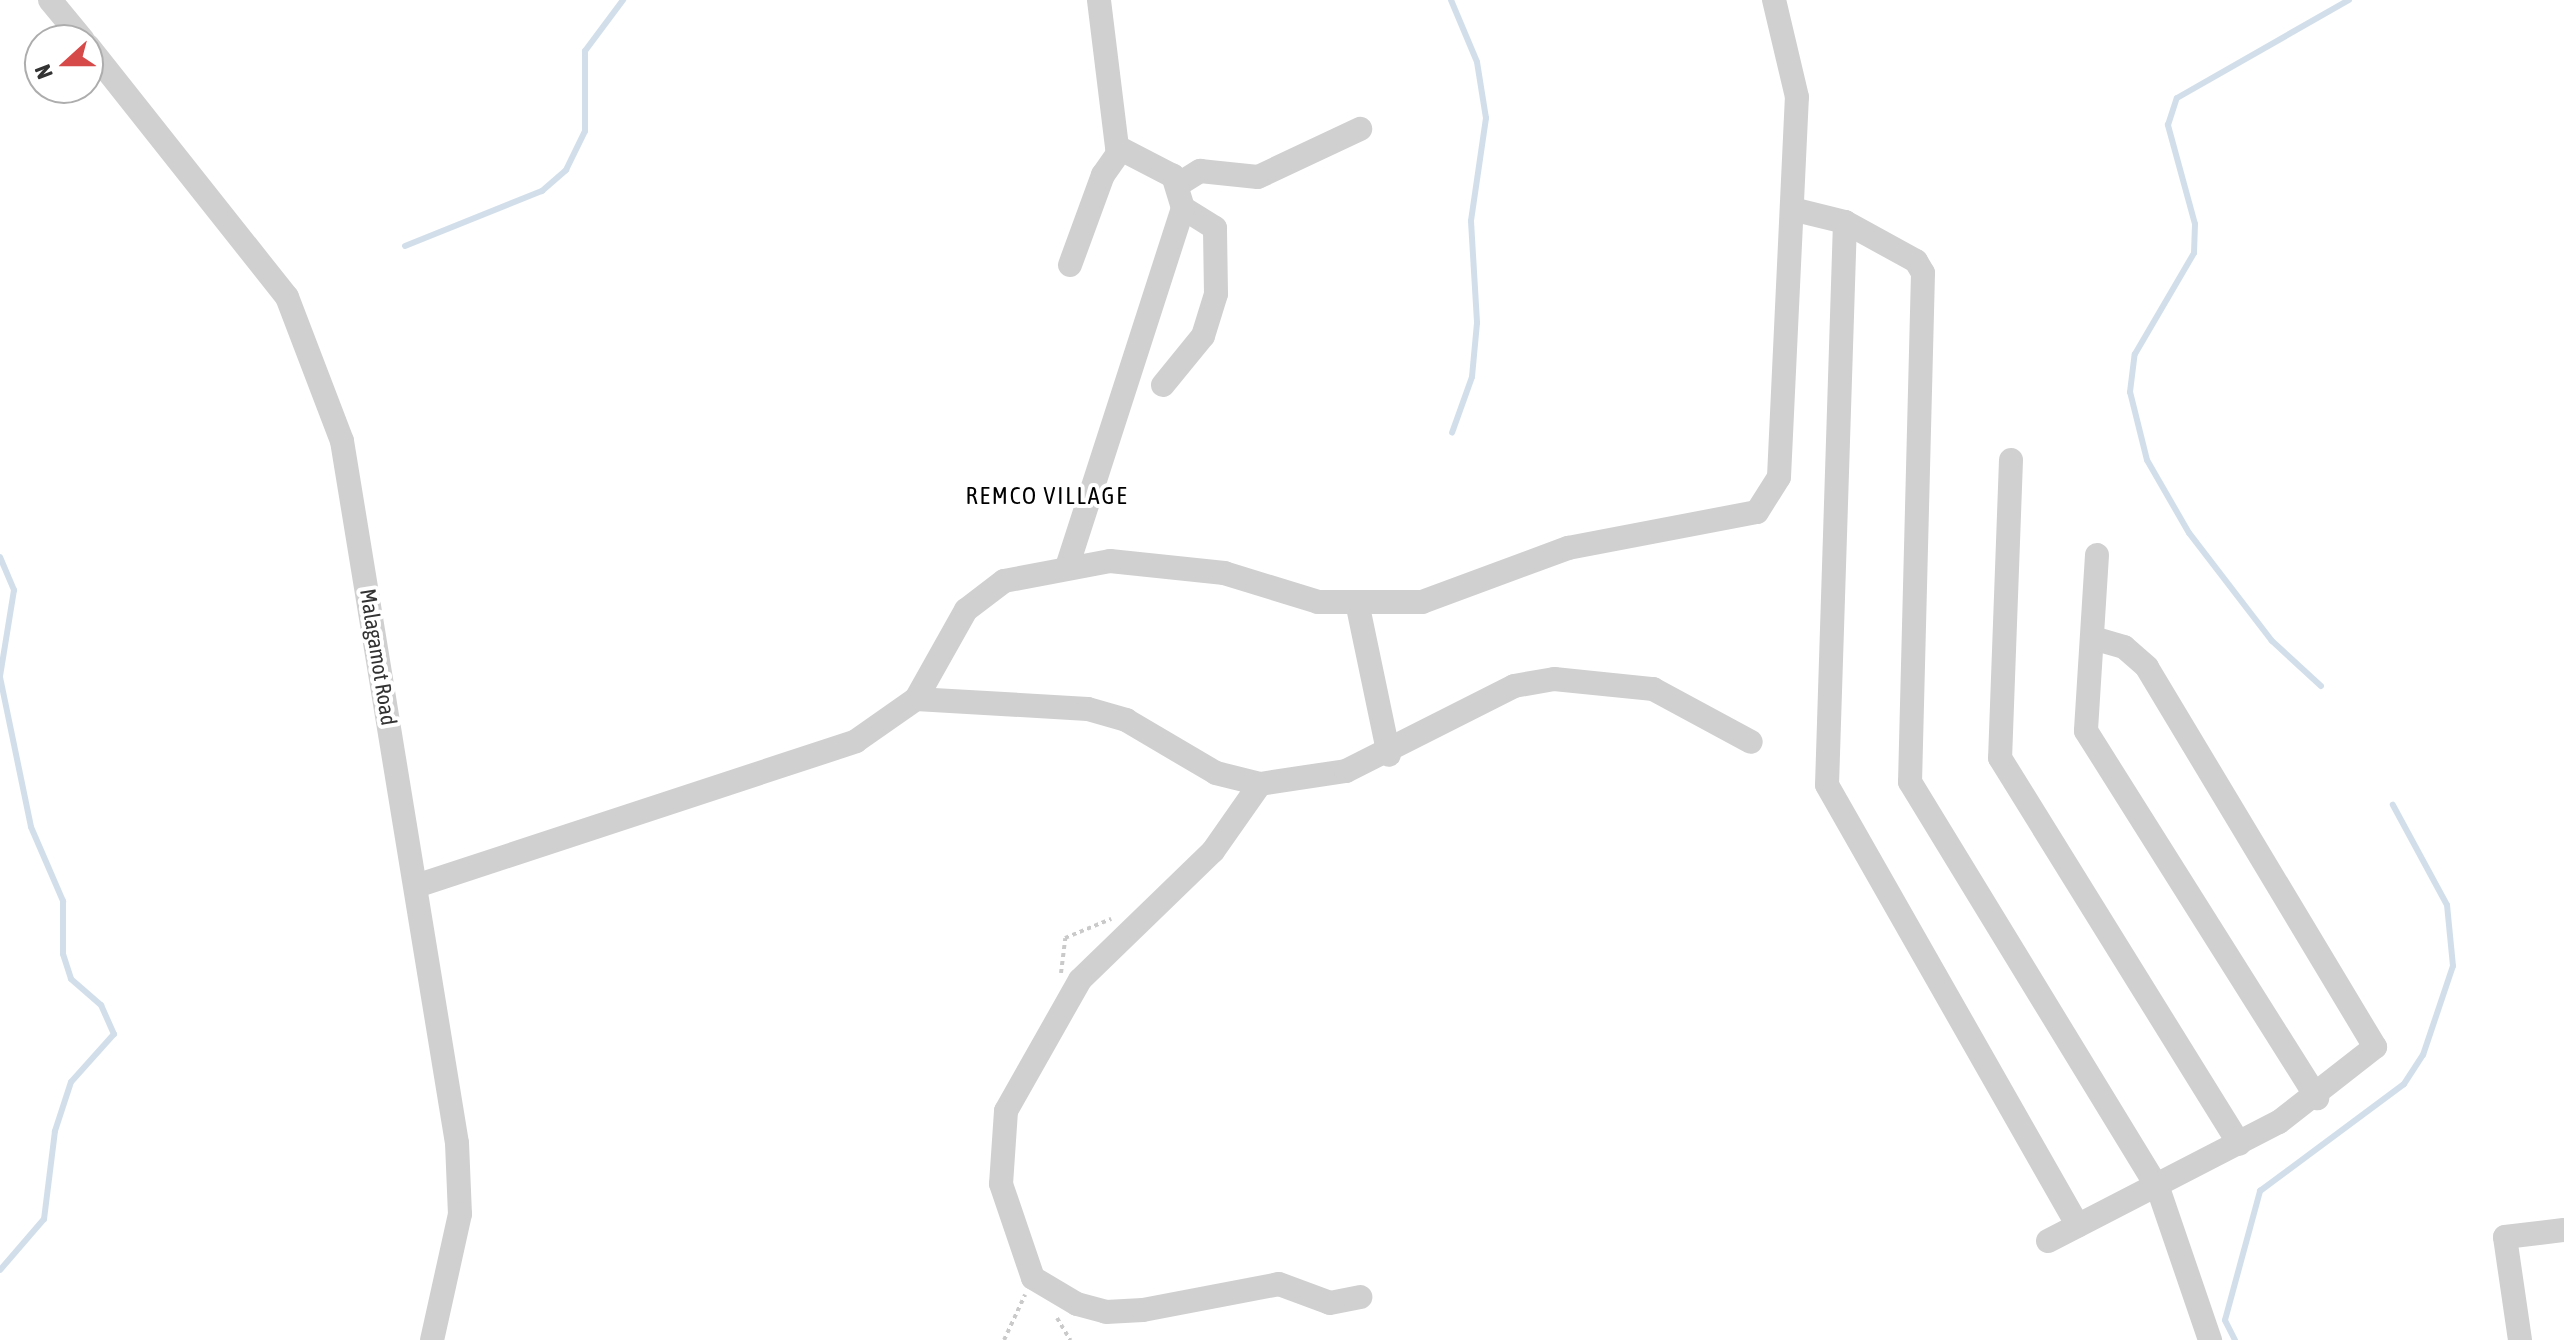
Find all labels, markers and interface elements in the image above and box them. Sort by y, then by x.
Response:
north arrow [24,24,104,104]
text: N [29,61,58,83]
district label: REMCO VILLAGE [965,482,1129,510]
street label: Malagamot Road [354,587,402,727]

